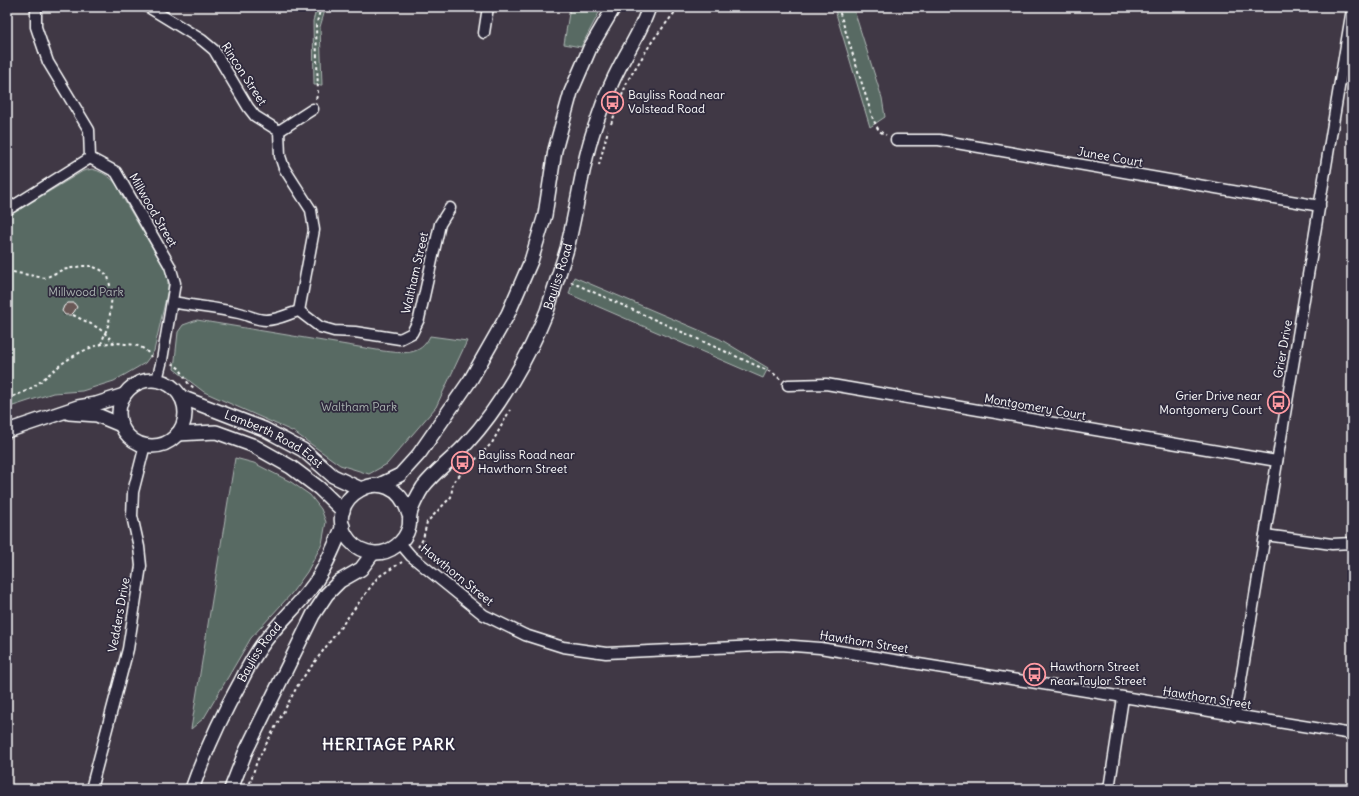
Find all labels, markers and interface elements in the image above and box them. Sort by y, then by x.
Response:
street label: Rincon Street [219,40,270,108]
place label: Bayliss Road near Volstead Road [628,87,725,116]
bus stop icon: Bayliss Road near Volstead Road [599,89,625,115]
street label: Junee Court [1076,143,1144,170]
street label: Millwood Street [126,170,181,249]
street label: Waltham Street [398,231,431,315]
street label: Bayliss Road [540,242,575,311]
park label: Millwood Park [48,284,124,299]
street label: Grier Drive [1270,319,1295,379]
place label: Grier Drive near Montgomery Court [1159,388,1262,417]
street label: Montgomery Court [983,390,1087,423]
bus stop icon: Grier Drive near Montgomery Court [1265,390,1291,416]
park label: Waltham Park [321,399,397,414]
street label: Lamberth Road East [222,406,326,471]
place label: Bayliss Road near Hawthorn Street [478,447,575,476]
bus stop icon: Bayliss Road near Hawthorn Street [450,449,476,475]
street label: Hawthorn Street [418,541,497,609]
street label: Vedders Drive [105,576,132,653]
street label: Bayliss Road [234,619,284,684]
street label: Hawthorn Street [819,627,909,656]
place label: Hawthorn Street near Taylor Street [1050,659,1146,688]
bus stop icon: Hawthorn Street near Taylor Street [1021,661,1047,687]
street label: Hawthorn Street [1162,683,1252,712]
district label: HERITAGE PARK [322,734,456,754]

